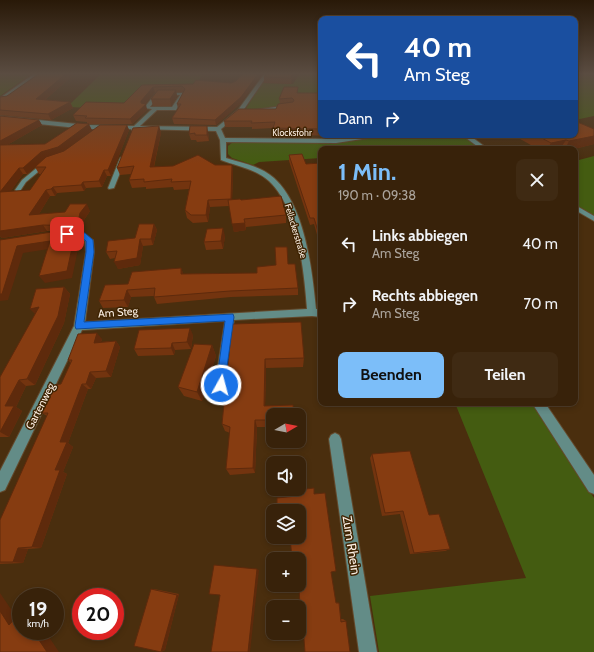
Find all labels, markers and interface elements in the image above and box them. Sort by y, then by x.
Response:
text: 40 m [404,30,472,64]
icon: left [338,32,390,84]
text: Am Steg [404,64,469,86]
icon: right [381,108,403,130]
text: Dann [338,110,373,128]
street label: Klocksfohr [272,127,312,138]
text: 1 Min. [338,157,396,186]
button: close [516,159,558,201]
text: 190 m · 09:38 [338,187,416,203]
street label: Fellackerstraße [282,202,310,260]
pin [50,217,84,251]
icon: arrive [56,223,78,245]
text: Links abbiegen [372,227,468,245]
icon: left [338,233,360,255]
text: 40 m [522,235,558,253]
text: Am Steg [372,245,419,261]
text: Rechts abbiegen [372,287,478,305]
icon: right [338,293,360,315]
text: 70 m [524,295,558,313]
street label: Am Steg [98,304,139,320]
text: Am Steg [372,305,419,321]
button: Beenden [338,352,444,398]
button: Teilen [452,352,558,398]
position arrow [200,364,242,406]
street label: Gartenweg [22,380,58,432]
north arrow [266,408,306,448]
map controls [266,408,306,640]
button: sound [266,456,306,496]
button: layers [266,504,306,544]
street label: Zum Rhein [339,514,365,576]
button: + [266,552,306,592]
speed limit sign: 20 [72,588,124,640]
text: 19 [29,597,47,621]
button: − [266,600,306,640]
text: km/h [27,617,49,630]

